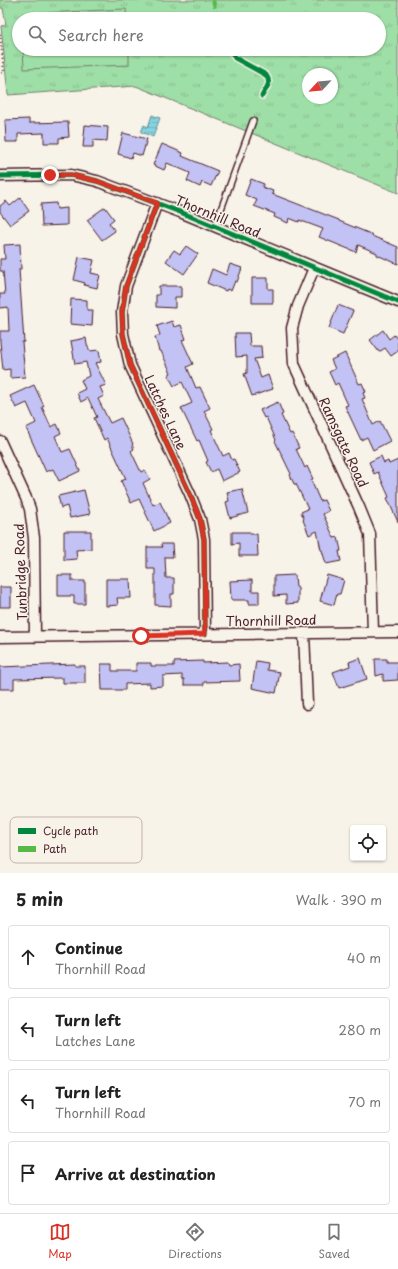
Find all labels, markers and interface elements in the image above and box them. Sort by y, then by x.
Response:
search box [12,12,386,56]
icon: search [26,23,48,45]
text: Search here [58,23,144,46]
north arrow [302,68,338,104]
route end [41,166,59,184]
street label: Thornhill Road [172,190,264,242]
street label: Latches Lane [140,371,192,453]
street label: Ramsgate Road [315,394,373,490]
street label: Tunbridge Road [9,523,31,621]
street label: Thornhill Road [225,610,317,630]
route start [132,627,150,645]
legend [10,817,142,863]
text: Cycle path [43,822,98,839]
map controls [350,825,386,861]
button: locate [350,825,386,861]
text: Path [43,840,67,857]
text: 5 min [16,886,63,912]
text: Walk · 390 m [296,890,382,909]
text: Continue [55,936,123,959]
icon: ahead [17,946,39,968]
text: 40 m [347,948,381,967]
text: Thornhill Road [55,959,146,978]
text: Turn left [55,1008,121,1031]
icon: left [17,1018,39,1040]
text: 280 m [339,1020,381,1039]
text: Latches Lane [55,1031,136,1050]
text: Turn left [55,1080,121,1103]
icon: left [17,1090,39,1112]
text: 70 m [348,1092,381,1111]
text: Thornhill Road [55,1103,146,1122]
icon: arrive [17,1162,39,1184]
text: Arrive at destination [55,1162,216,1185]
tab: Map [48,1221,72,1262]
tab: Directions [168,1221,222,1262]
tab: Saved [318,1221,350,1262]

